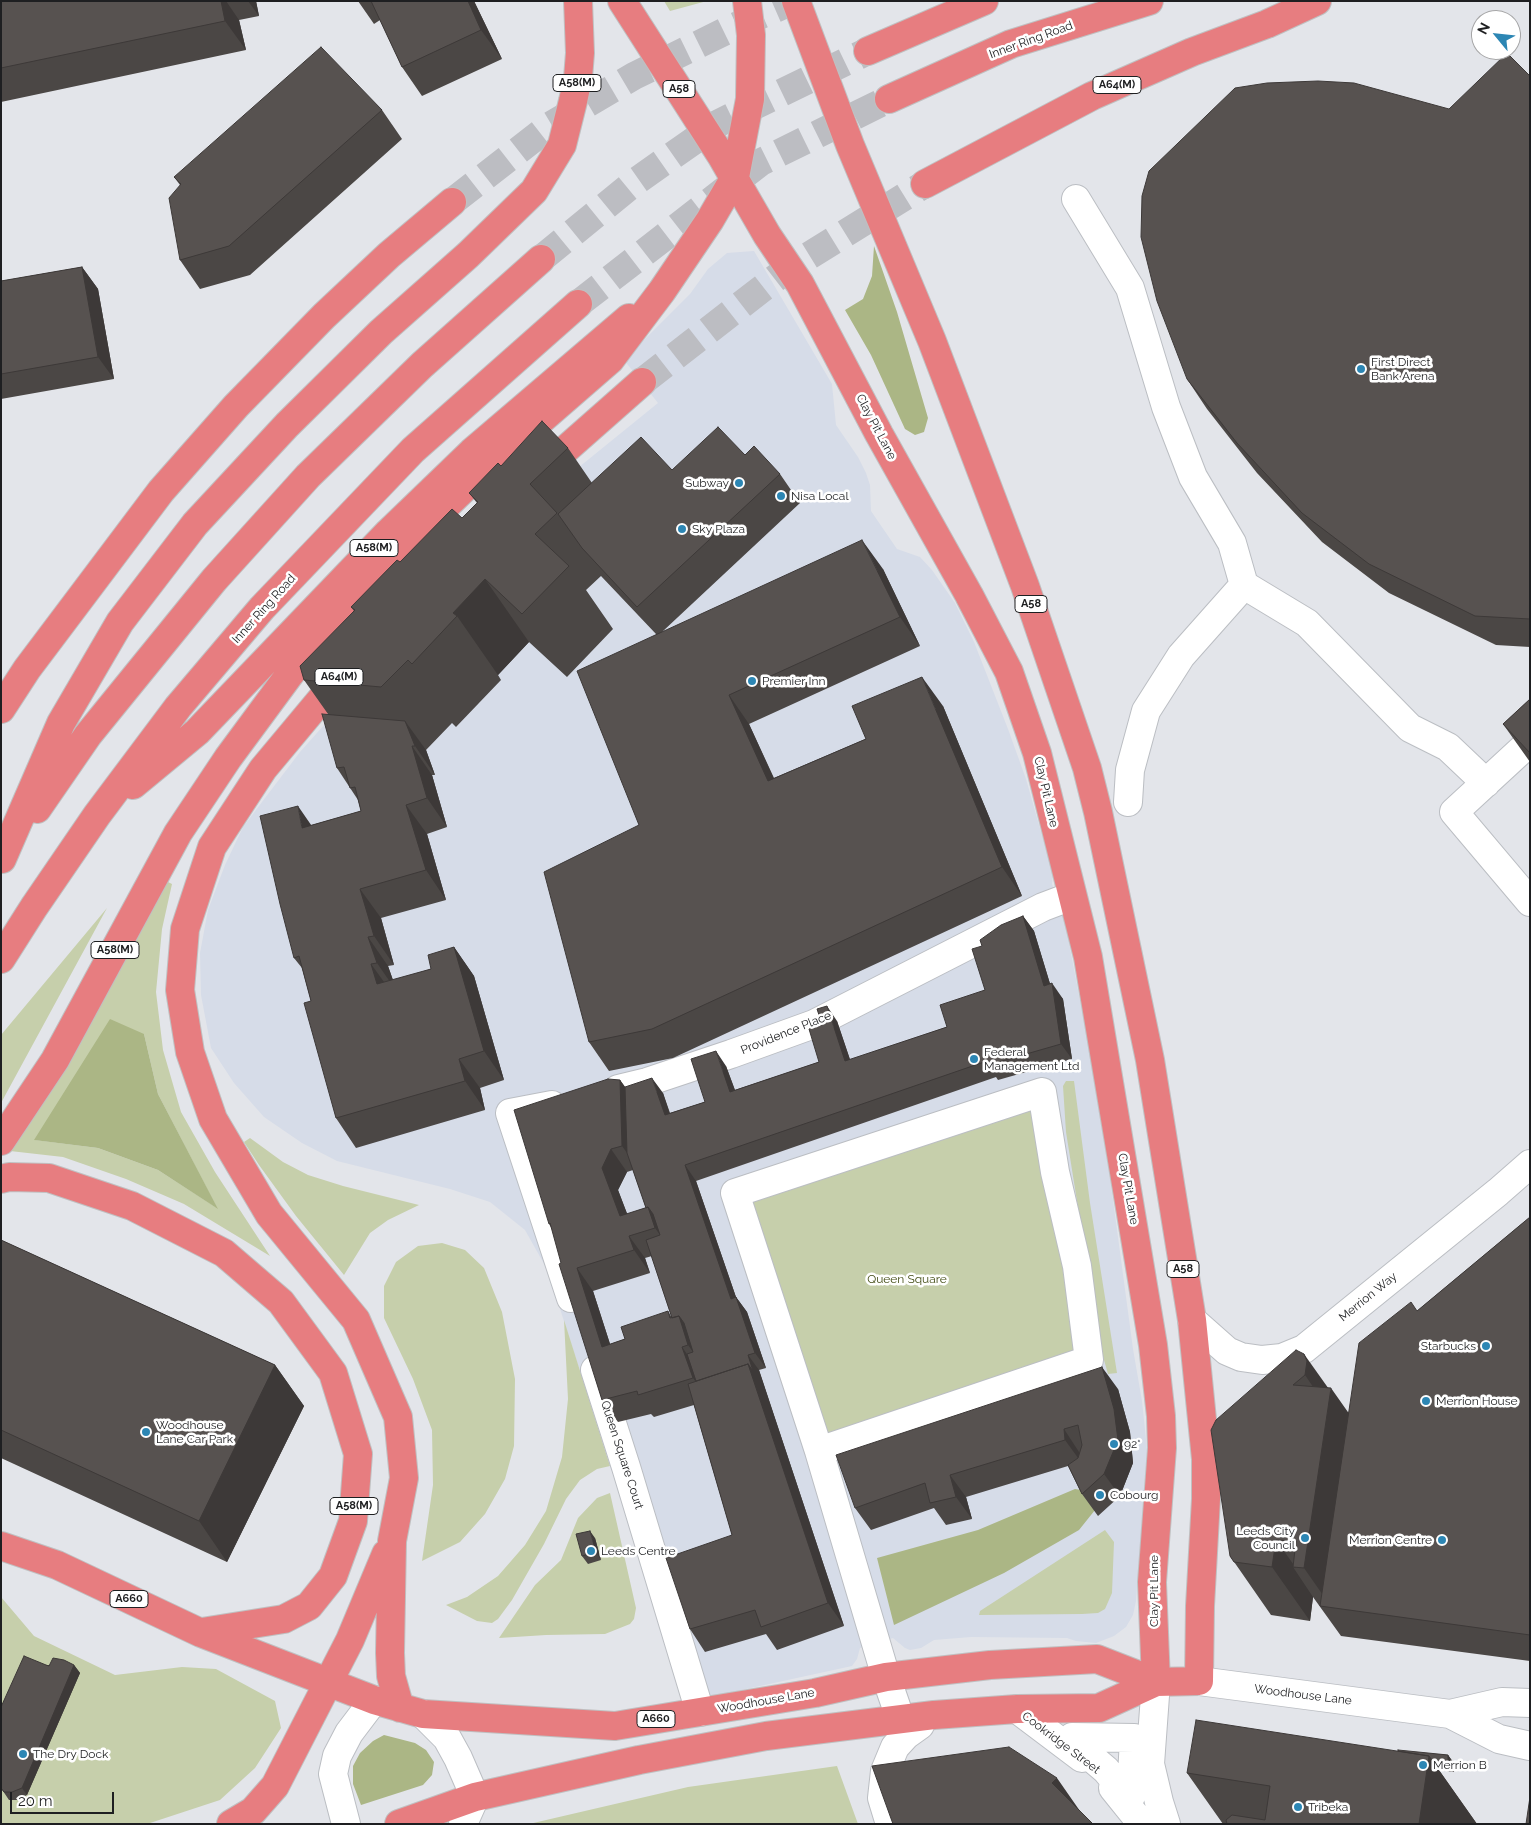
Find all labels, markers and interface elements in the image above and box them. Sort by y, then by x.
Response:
north arrow [1471,10,1521,60]
street label: Inner Ring Road [987,18,1075,62]
text: N [1474,20,1493,37]
road number: A58(M) [553,75,601,92]
road number: A64(M) [1093,76,1141,94]
road number: A58 [663,80,695,98]
place label: First Direct Bank Arena [1371,355,1435,383]
marker: First Direct Bank Arena [1355,363,1367,375]
street label: Clay Pit Lane [853,392,899,462]
place label: Subway [685,476,729,490]
marker: Subway [733,477,745,489]
place label: Nisa Local [791,489,849,503]
marker: Nisa Local [775,490,787,502]
place label: Sky Plaza [692,522,745,536]
marker: Sky Plaza [676,523,688,535]
road number: A58(M) [350,540,398,556]
street label: Inner Ring Road [229,572,299,646]
road number: A58 [1015,596,1047,612]
road number: A64(M) [315,669,363,686]
place label: Premier Inn [762,674,825,688]
marker: Premier Inn [746,675,758,687]
street label: Clay Pit Lane [1031,755,1061,829]
road number: A58(M) [91,942,139,958]
street label: Providence Place [739,1008,833,1058]
place label: Federal Management Ltd [984,1045,1079,1073]
marker: Federal Management Ltd [968,1053,980,1065]
street label: Clay Pit Lane [1115,1152,1141,1226]
road number: A58 [1167,1260,1199,1278]
street label: Merrion Way [1336,1269,1400,1325]
park label: Queen Square [867,1272,947,1286]
place label: Starbucks [1421,1339,1476,1353]
marker: Starbucks [1480,1340,1492,1352]
place label: Merrion House [1436,1394,1518,1408]
marker: Merrion House [1420,1395,1432,1407]
street label: Queen Square Court [598,1399,646,1511]
place label: Woodhouse Lane Car Park [156,1418,233,1446]
marker: Woodhouse Lane Car Park [140,1426,152,1438]
place label: 92° [1124,1437,1140,1451]
marker: 92° [1108,1438,1120,1450]
place label: Cobourg [1110,1488,1159,1502]
marker: Cobourg [1094,1489,1106,1501]
road number: A58(M) [330,1498,378,1514]
place label: Leeds City Council [1236,1524,1295,1552]
marker: Leeds City Council [1299,1532,1311,1544]
place label: Merrion Centre [1349,1533,1432,1547]
marker: Merrion Centre [1436,1534,1448,1546]
place label: Leeds Centre [601,1544,676,1558]
marker: Leeds Centre [585,1545,597,1557]
street label: Clay Pit Lane [1147,1555,1161,1627]
road number: A660 [110,1590,148,1608]
street label: Woodhouse Lane [1253,1682,1353,1708]
street label: Woodhouse Lane [716,1685,816,1717]
street label: Cookridge Street [1019,1709,1103,1777]
road number: A660 [637,1710,675,1728]
place label: The Dry Dock [33,1747,108,1761]
marker: The Dry Dock [17,1748,29,1760]
place label: Merrion B [1433,1758,1487,1772]
marker: Merrion B [1417,1759,1429,1771]
scale bar [12,1782,116,1814]
text: 20 m [18,1792,53,1810]
place label: Tribeka [1308,1800,1348,1814]
marker: Tribeka [1292,1801,1304,1813]

